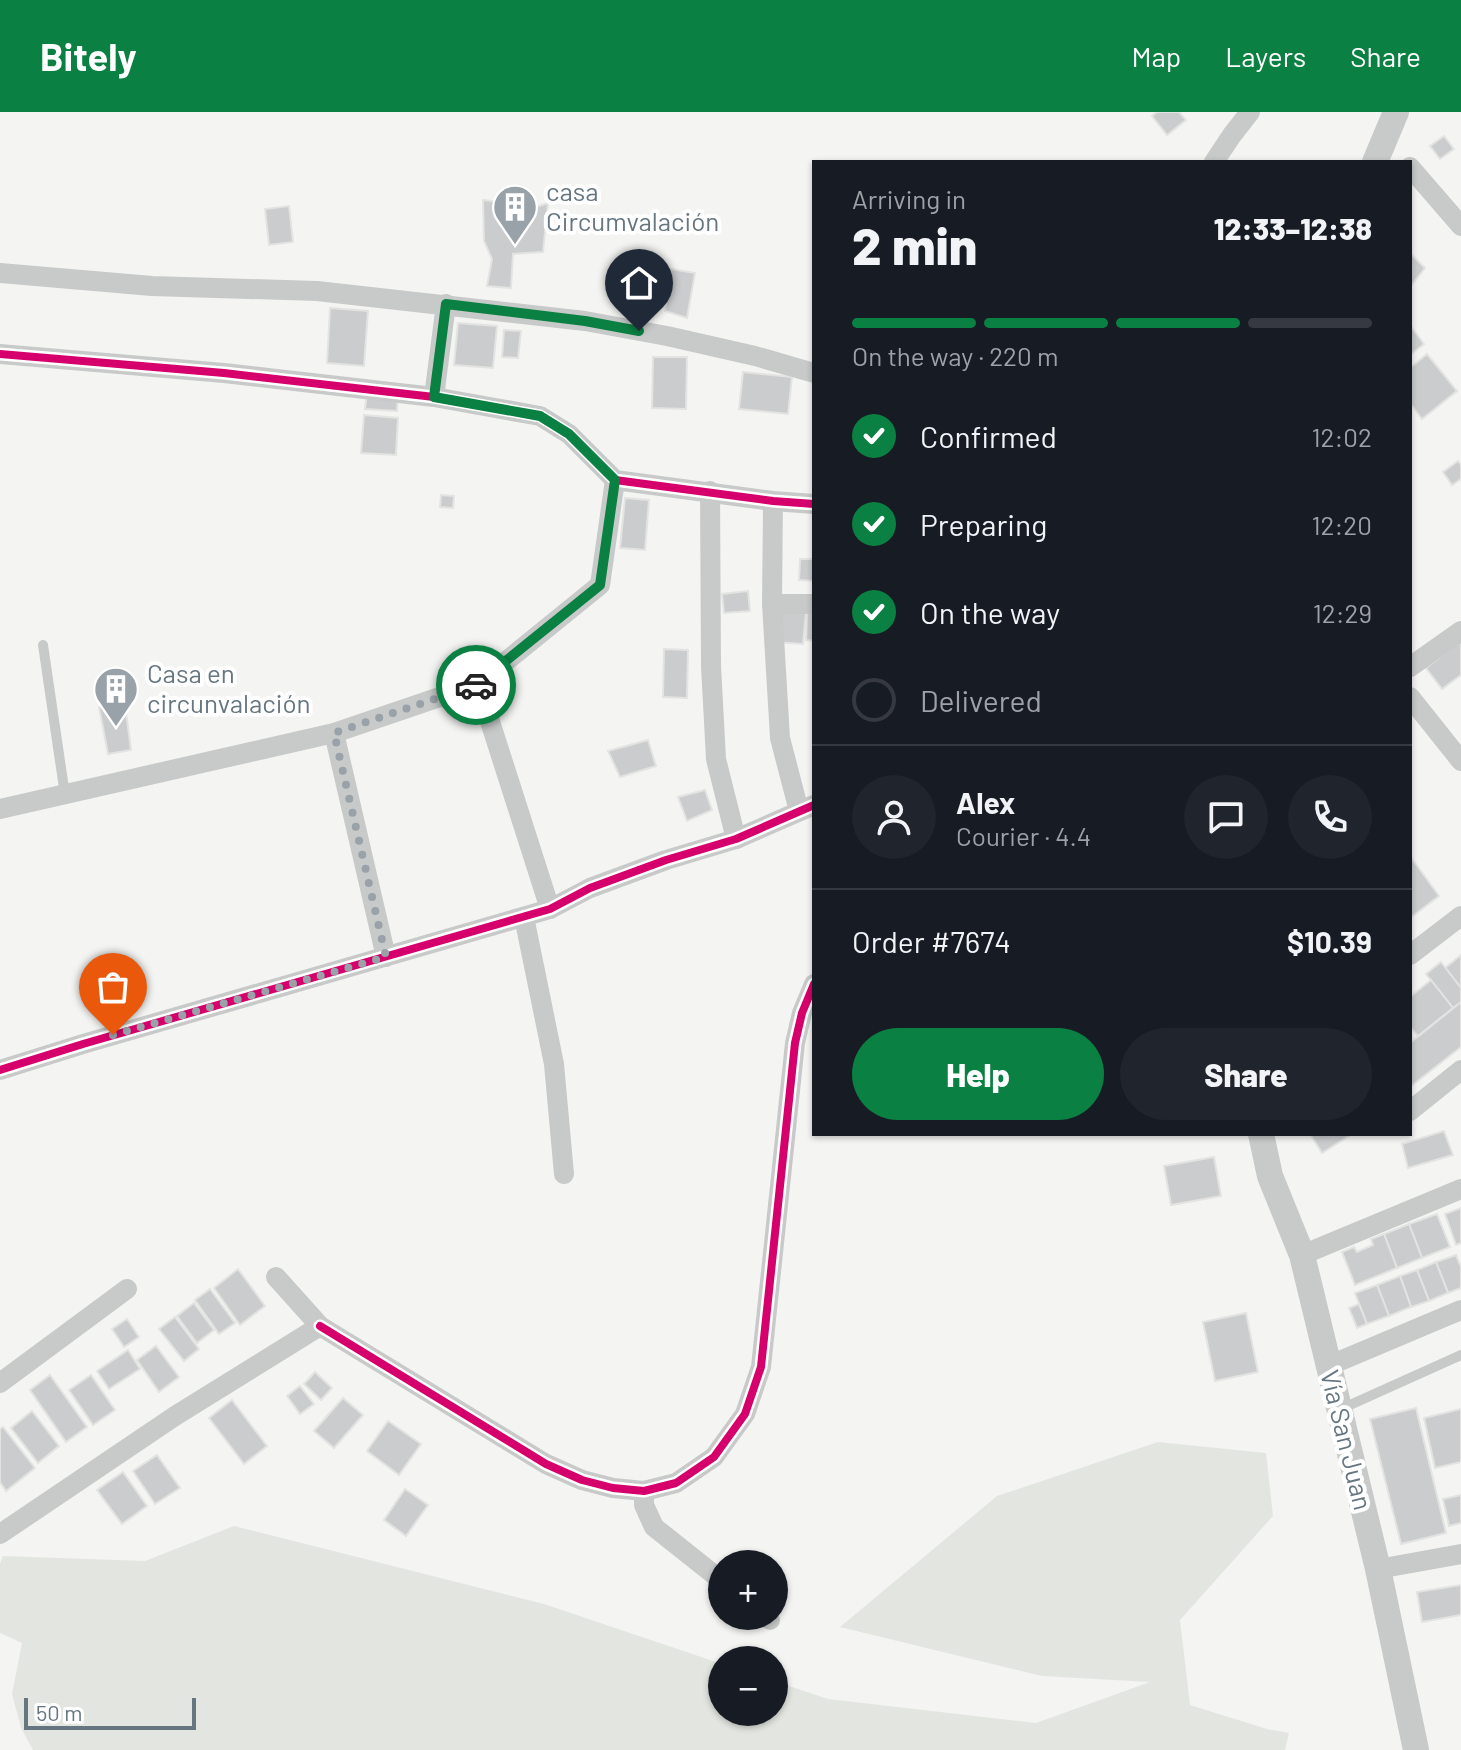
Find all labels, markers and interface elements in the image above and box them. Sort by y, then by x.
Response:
text: Bitely [40,33,137,79]
text: Map [1131,39,1181,73]
text: Layers [1225,39,1306,73]
text: Share [1350,39,1421,73]
place label: casa Circumvalación [546,175,719,236]
building icon: casa Circumvalación [491,183,539,246]
text: Arriving in [852,183,966,214]
text: 12:33–12:38 [1214,210,1372,246]
text: 2 min [852,213,977,275]
pin [605,249,673,331]
icon: home [617,261,661,305]
text: On the way · 220 m [852,340,1058,371]
icon: check [852,414,896,458]
text: Confirmed [920,418,1057,454]
text: 12:02 [1312,421,1372,452]
icon: check [852,502,896,546]
text: Preparing [920,506,1047,542]
text: 12:20 [1312,509,1372,540]
icon: check [852,590,896,634]
text: On the way [920,594,1060,630]
text: 12:29 [1313,597,1372,628]
courier [436,645,516,725]
place label: Casa en circunvalación [147,657,310,718]
icon: car [454,663,498,707]
building icon: Casa en circunvalación [92,665,140,728]
text: Delivered [920,682,1042,718]
button: person [852,775,936,859]
button: chat [1184,775,1268,859]
button: phone [1288,775,1372,859]
text: Alex [956,784,1015,820]
text: Courier · 4.4 [956,820,1091,851]
text: Order #7674 [852,923,1011,959]
text: $10.39 [1287,923,1372,959]
pin [79,953,147,1035]
icon: bag [91,965,135,1009]
button: Help [852,1028,1104,1120]
button: Share [1120,1028,1372,1120]
street label: Vía San Juan [1315,1366,1380,1513]
map controls [708,1550,788,1726]
button: + [708,1550,788,1630]
button: − [708,1646,788,1726]
scale bar [24,1694,196,1730]
text: 50 m [36,1699,82,1725]

